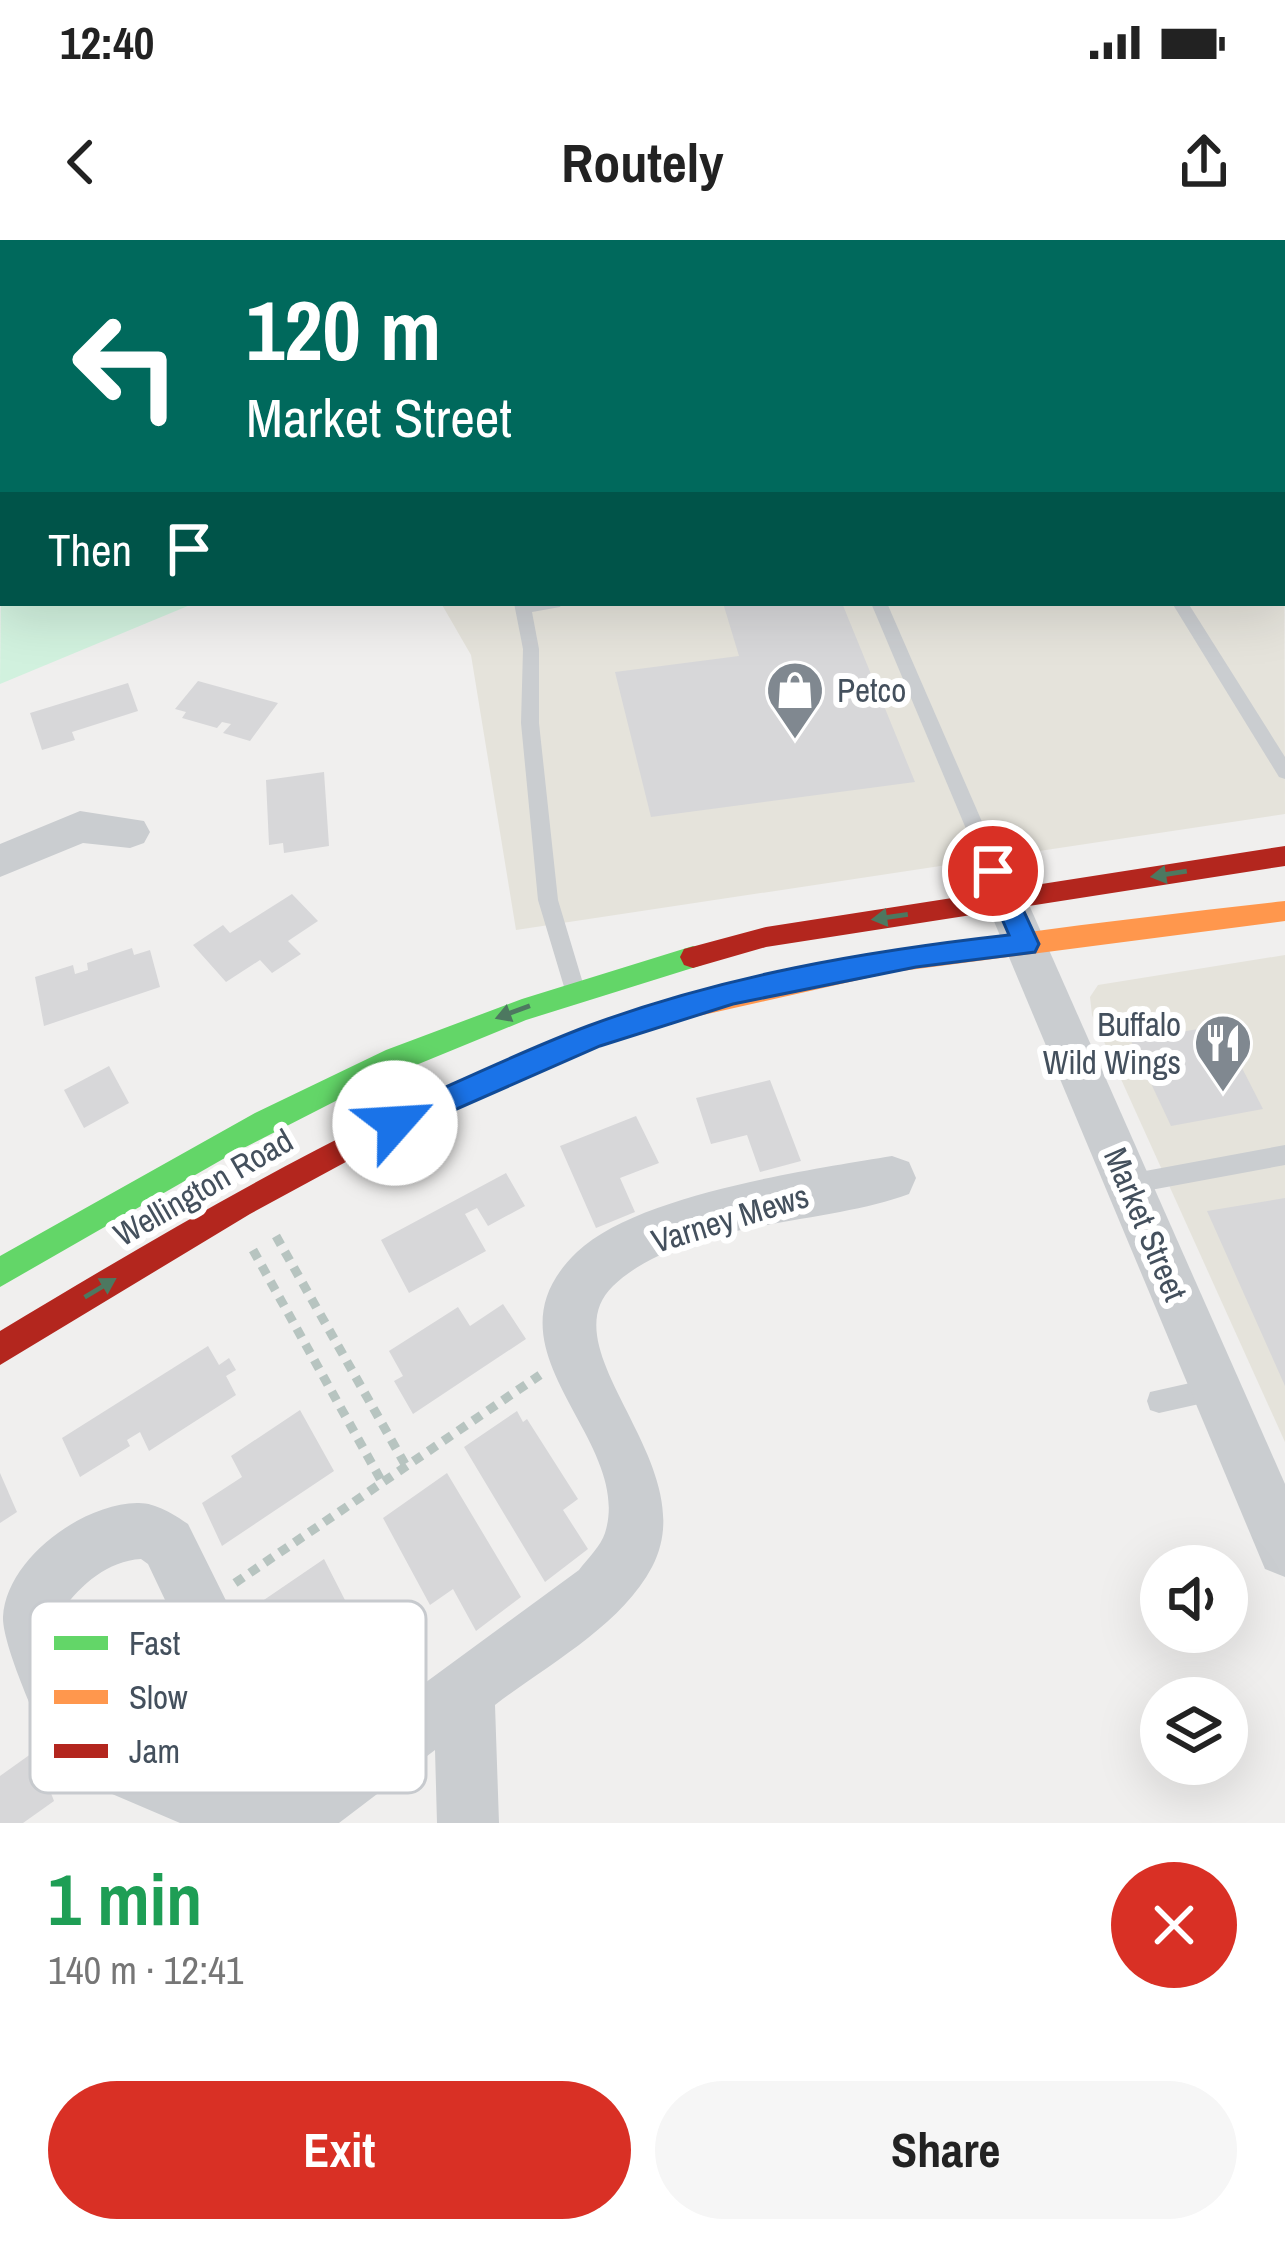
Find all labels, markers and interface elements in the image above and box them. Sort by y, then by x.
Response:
text: 12:40 [60,12,154,73]
text: Routely [561,126,724,199]
icon: back [48,129,114,195]
icon: share [1171,129,1237,195]
text: 120 m [246,273,441,386]
icon: left [48,288,204,444]
text: Market Street [246,381,512,454]
icon: arrive [156,516,222,582]
text: Then [48,519,132,580]
shop icon: Petco [764,659,826,741]
place label: Petco [837,668,906,712]
pin [942,820,1044,922]
icon: arrive [960,838,1026,904]
one-way arrow [1150,866,1188,884]
one-way arrow [871,907,908,926]
place label: Buffalo Wild Wings [1043,1002,1181,1084]
one-way arrow [495,1004,531,1023]
restaurant icon: Buffalo Wild Wings [1192,1012,1254,1094]
position arrow [332,1060,458,1186]
street label: Wellington Road [106,1118,300,1256]
street label: Market Street [1094,1141,1198,1307]
street label: Varney Mews [646,1173,814,1263]
one-way arrow [83,1278,117,1299]
map controls [1140,1545,1248,1785]
button: sound [1140,1545,1248,1653]
legend [30,1601,426,1793]
text: Fast [129,1621,180,1665]
text: Slow [129,1675,188,1719]
button: layers [1140,1677,1248,1785]
text: Jam [129,1729,180,1773]
text: 1 min [48,1850,202,1947]
button: close [1111,1862,1237,1988]
text: 140 m · 12:41 [48,1944,244,1996]
button: Exit [48,2081,631,2219]
button: Share [655,2081,1237,2219]

